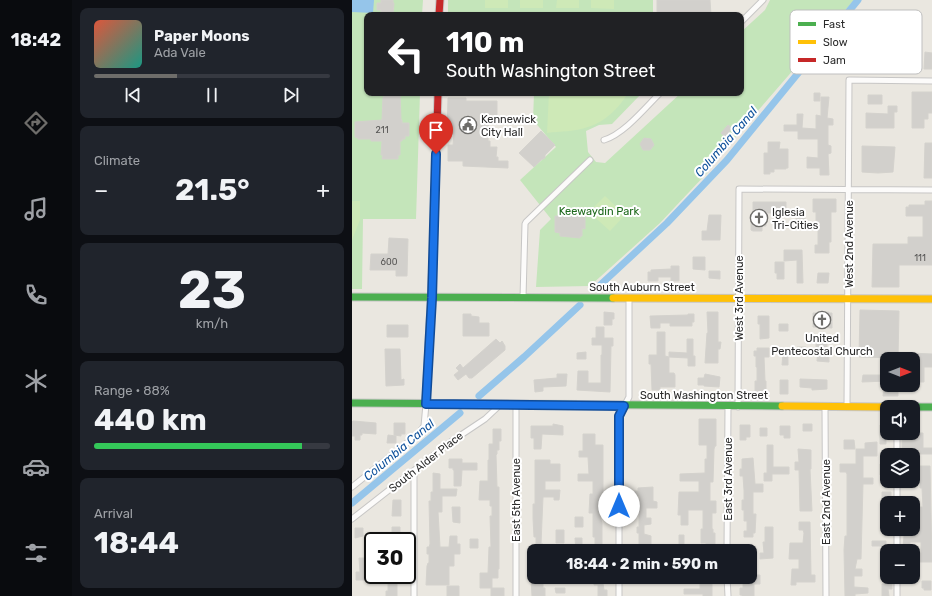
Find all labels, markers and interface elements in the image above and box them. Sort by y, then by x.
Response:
legend [790,10,922,74]
text: Fast [823,18,846,31]
text: 110 m [446,26,524,59]
text: Paper Moons [154,27,250,45]
icon: left [380,28,432,80]
text: 18:42 [11,29,61,51]
text: Slow [823,36,848,49]
text: Ada Vale [154,45,206,60]
text: Jam [823,54,846,67]
text: South Washington Street [446,60,655,82]
icon: previous [122,84,144,106]
icon: pause [201,84,223,106]
icon: next [280,84,302,106]
water label: Columbia Canal [692,103,761,180]
icon: directions [22,109,50,137]
pin [419,113,453,154]
place label: Kennewick City Hall [481,113,536,139]
public building icon: Kennewick City Hall [458,115,478,135]
icon: arrive [425,119,447,141]
house number: 211 [376,125,389,135]
text: Climate [94,153,140,168]
text: 21.5° [175,172,250,208]
text: − [94,177,108,204]
text: + [316,177,330,204]
icon: music [22,195,50,223]
street label: West 2nd Avenue [843,200,856,288]
park label: Keewaydin Park [559,205,640,218]
place label: Iglesia Tri-Cities [772,206,819,232]
church icon: Iglesia Tri-Cities [749,208,769,228]
house number: 111 [914,253,926,263]
street label: West 3rd Avenue [733,255,746,341]
house number: 600 [381,257,398,267]
text: 23 [178,259,246,321]
icon: phone [22,281,50,309]
street label: South Auburn Street [589,281,695,294]
church icon: United Pentecostal Church [812,310,832,330]
text: km/h [196,316,228,331]
place label: United Pentecostal Church [771,332,873,358]
north arrow [880,352,920,392]
map controls [880,352,920,584]
icon: climate [22,367,50,395]
text: Range · 88% [94,383,170,398]
street label: South Washington Street [640,389,769,402]
button: sound [880,400,920,440]
text: 440 km [94,402,207,438]
water label: Columbia Canal [361,416,438,484]
street label: South Alder Place [386,429,466,495]
street label: East 3rd Avenue [722,437,735,521]
button: layers [880,448,920,488]
icon: car [22,453,50,481]
street label: East 5th Avenue [510,458,523,542]
street label: East 2nd Avenue [820,459,833,545]
position arrow [598,485,640,527]
button: + [880,496,920,536]
text: Arrival [94,506,133,521]
text: 18:44 [94,525,179,561]
speed limit sign: 30 [364,532,416,584]
icon: filters [22,539,50,567]
button: − [880,544,920,584]
text: 18:44 · 2 min · 590 m [566,555,718,573]

